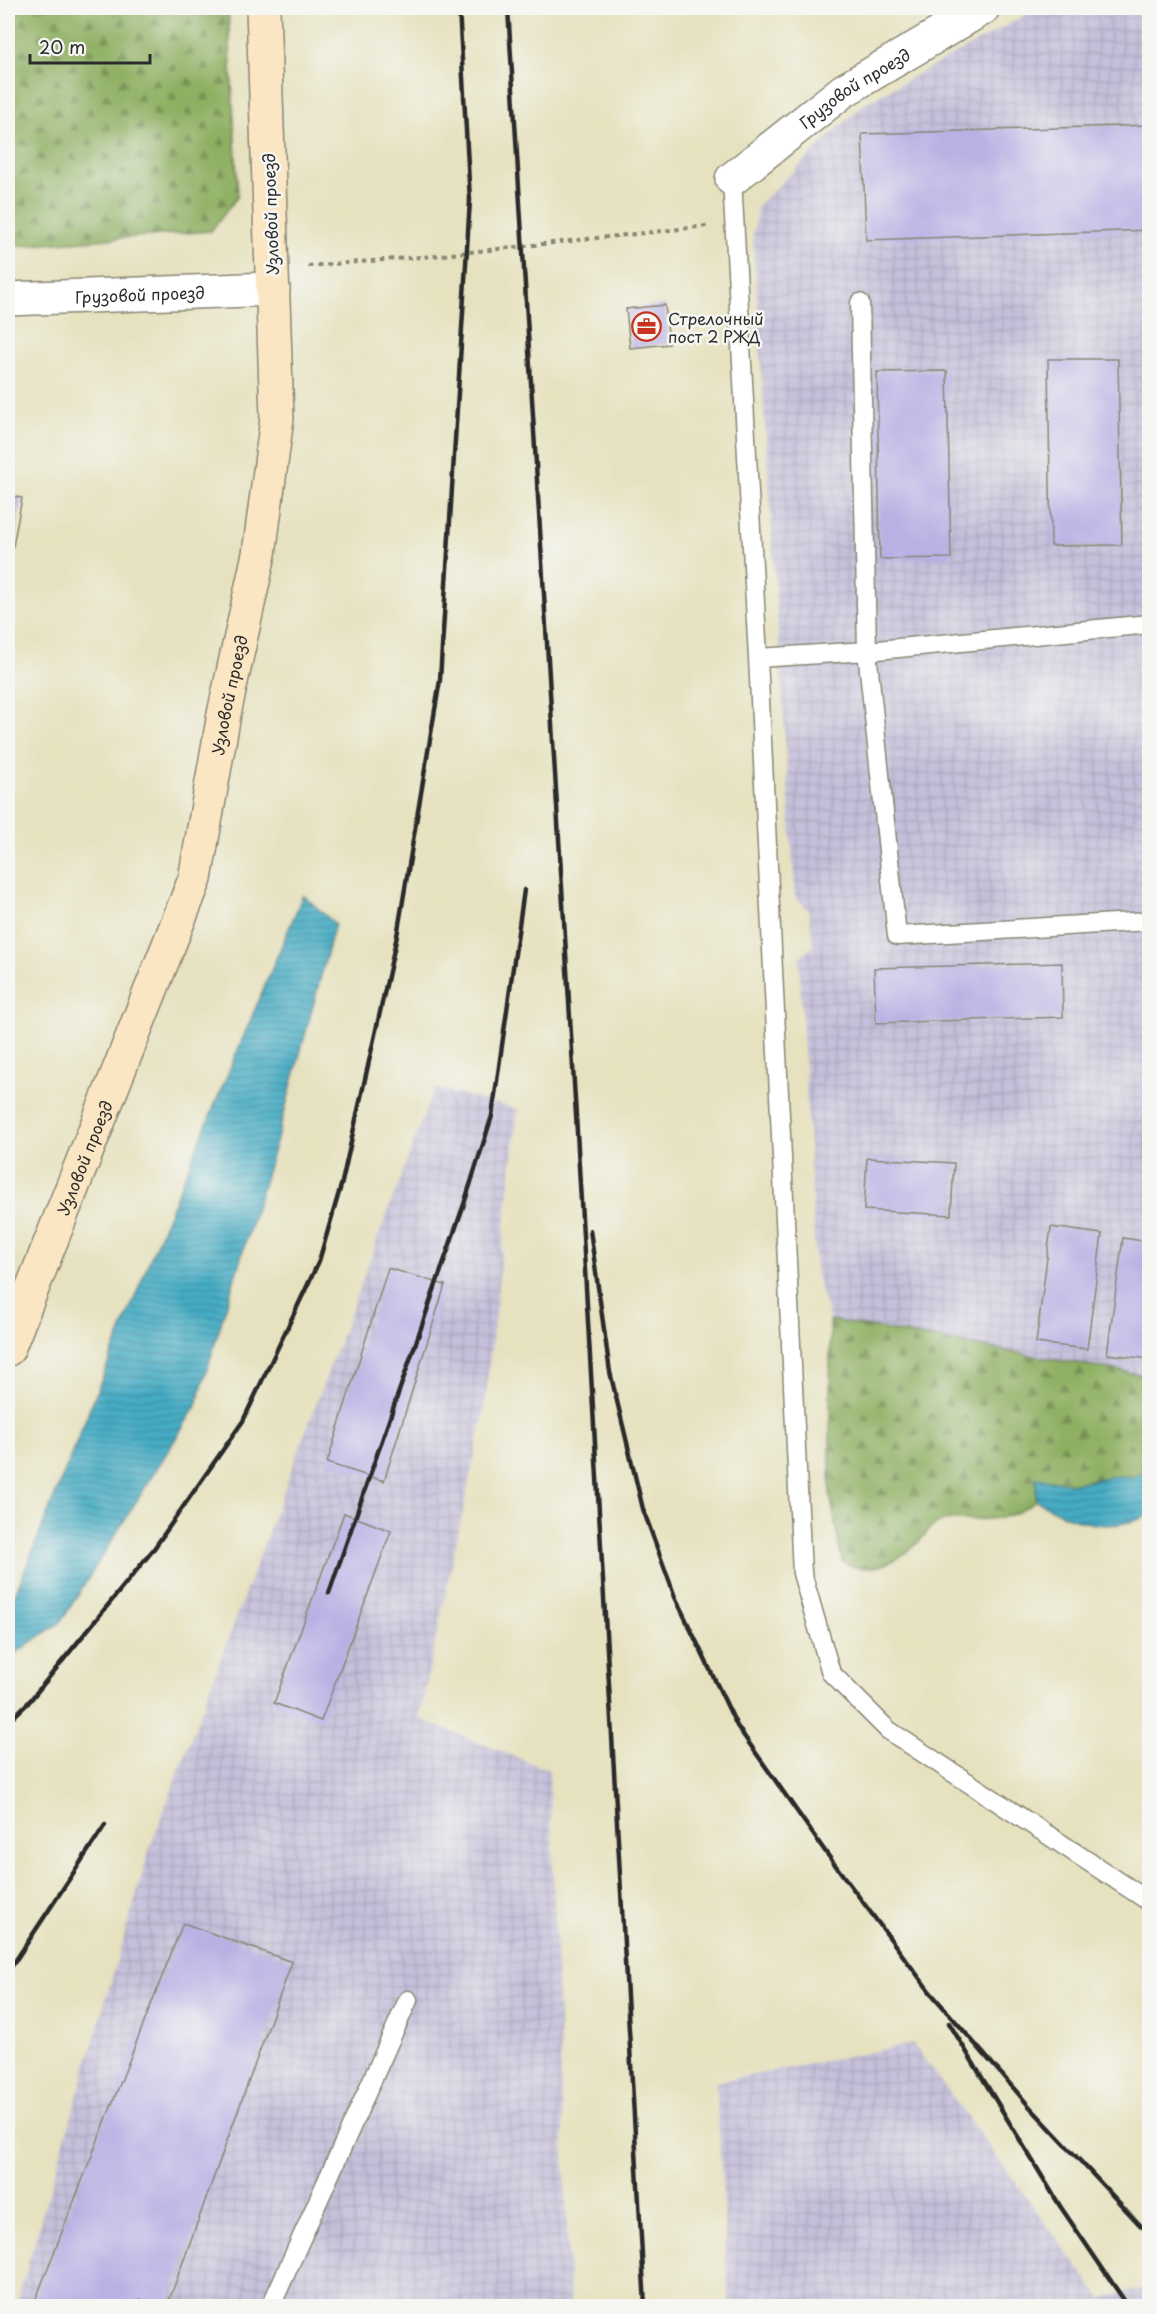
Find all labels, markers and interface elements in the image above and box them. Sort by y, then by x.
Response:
scale bar [30,27,150,65]
text: 20 m [39,33,85,60]
street label: Грузовой проезд [794,42,915,134]
street label: Узловой проезд [256,153,284,275]
street label: Грузовой проезд [75,280,205,308]
place label: Стрелочный пост 2 РЖД [668,306,764,348]
office icon: Стрелочный пост 2 РЖД [631,311,663,343]
street label: Узловой проезд [205,633,253,757]
street label: Узловой проезд [50,1096,118,1219]

